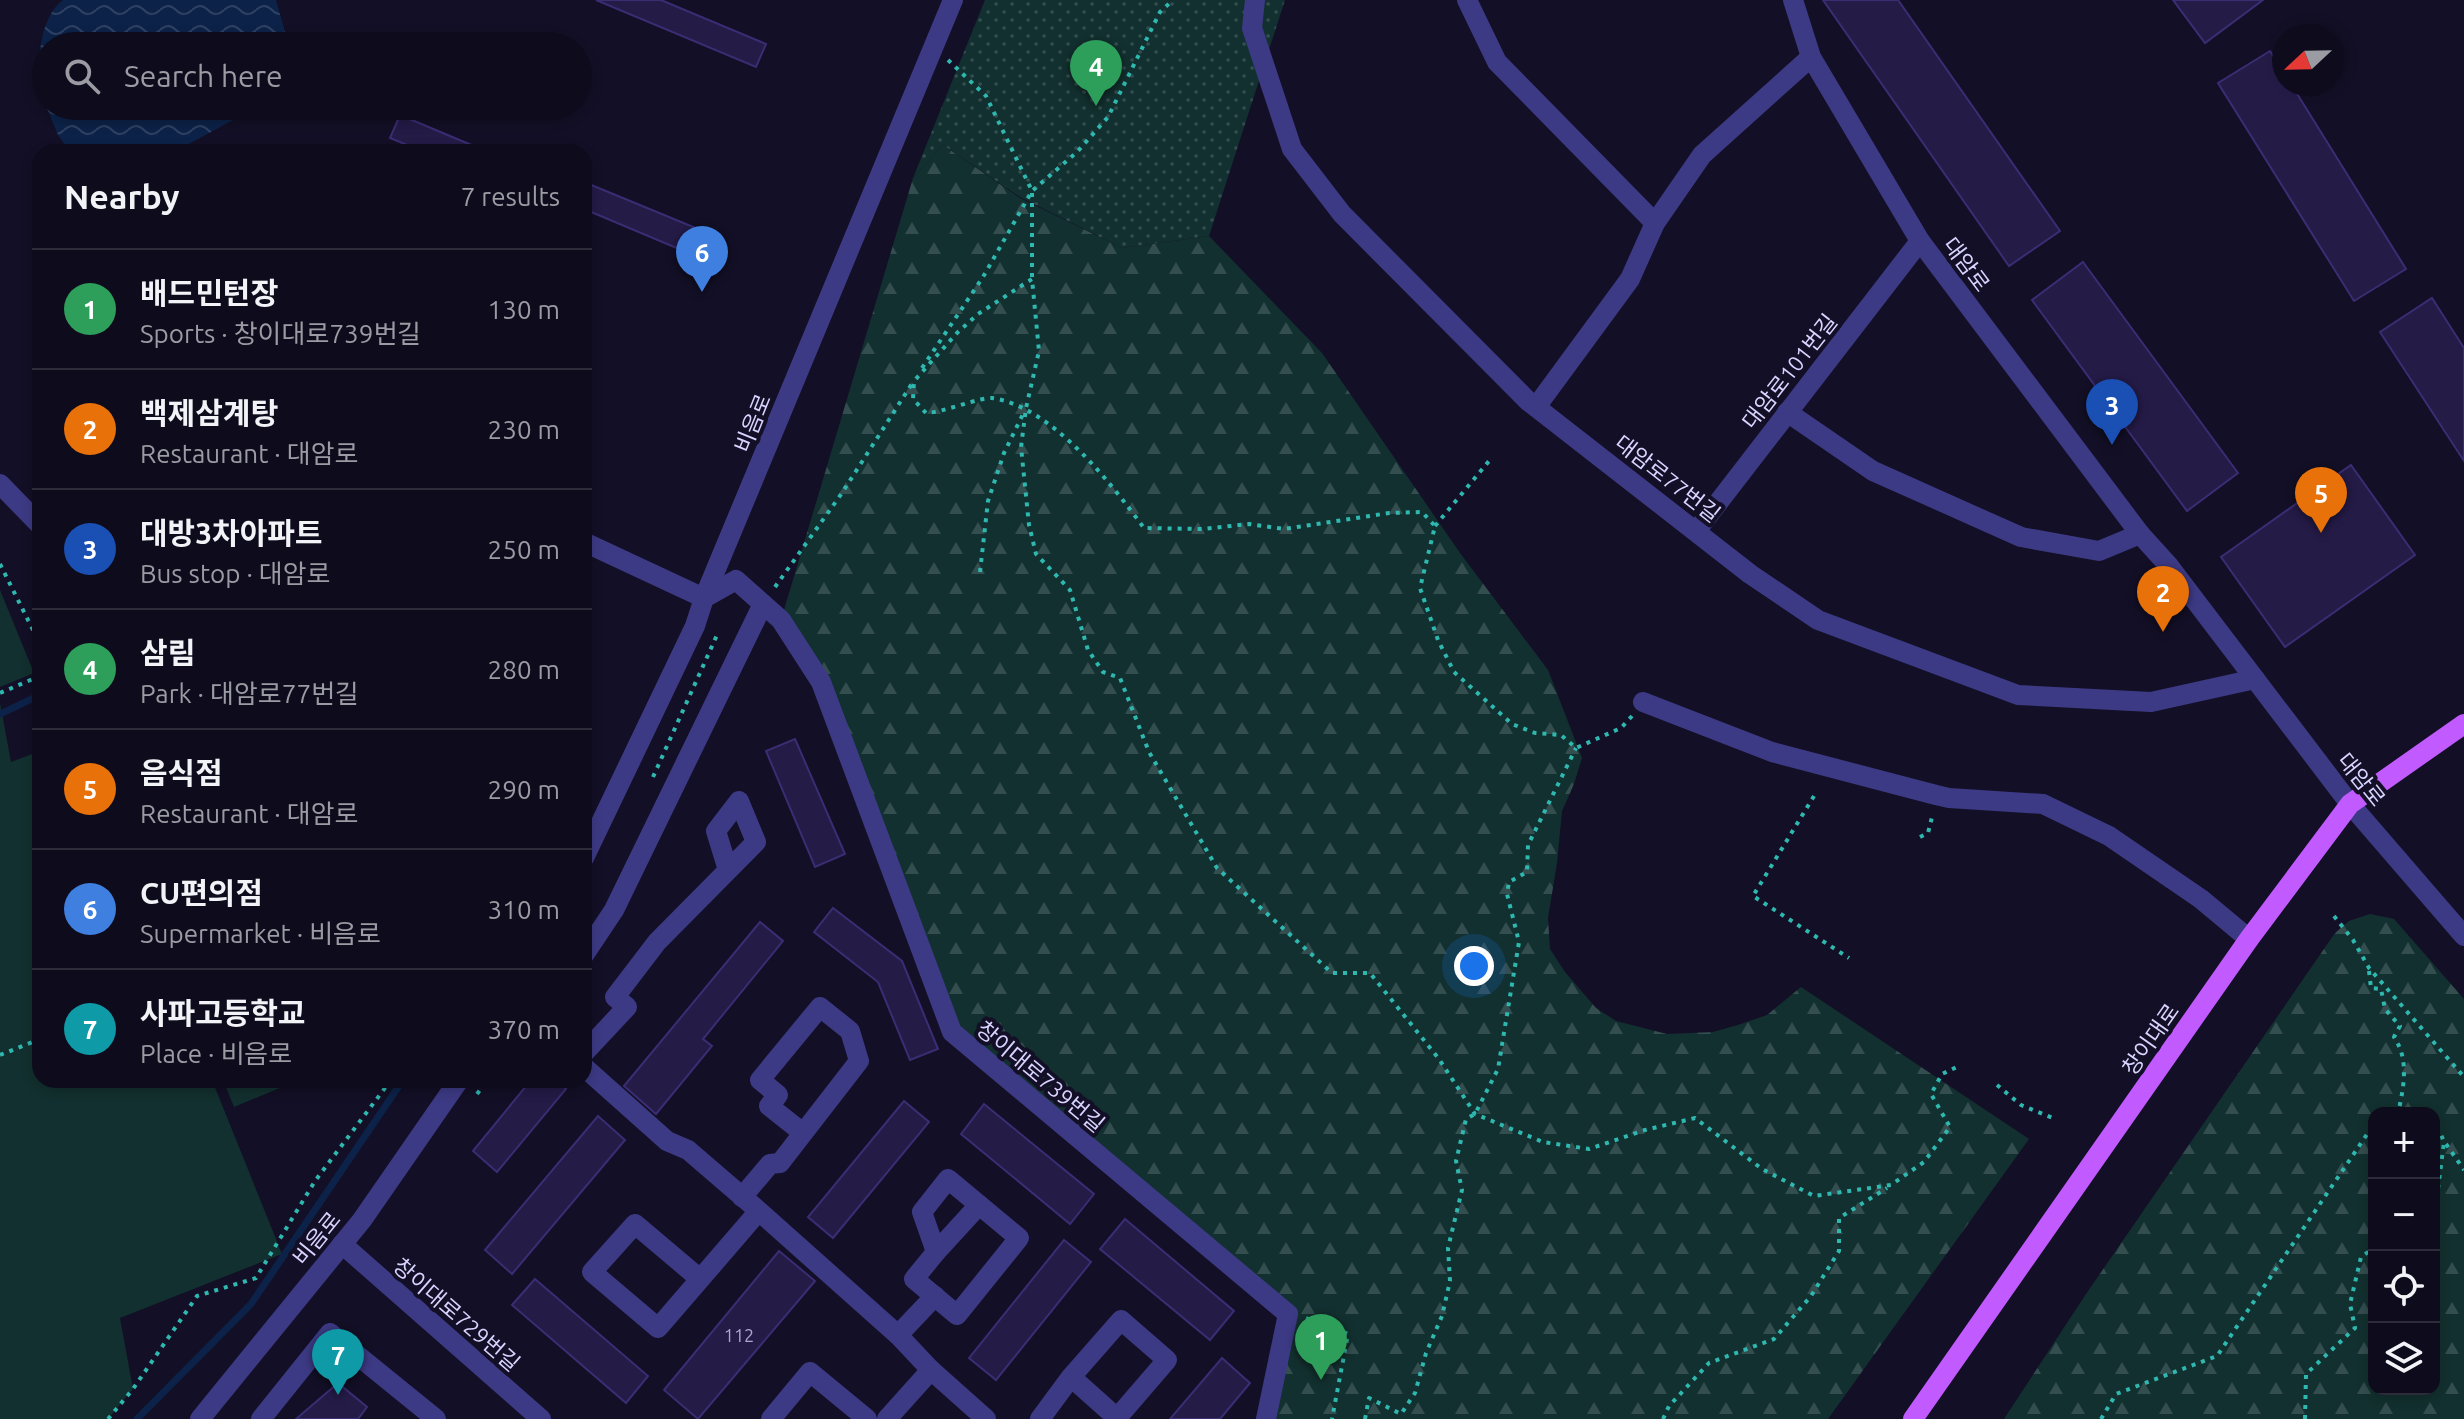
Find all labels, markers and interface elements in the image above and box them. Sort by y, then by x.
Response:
north arrow [2272,24,2344,96]
search box [32,32,592,120]
pin: 4 [1070,40,1122,106]
icon: search [60,54,104,98]
text: Search here [124,59,283,93]
text: Nearby [64,177,179,215]
text: 7 results [461,182,560,211]
pin: 6 [676,226,728,292]
street label: 대암로 [1939,232,1995,296]
text: 배드민턴장 [140,276,278,310]
text: 1 [83,295,97,324]
text: 130 m [488,295,560,324]
street label: 대암로101번길 [1737,309,1841,433]
text: Sports · 창이대로739번길 [140,319,421,348]
pin: 3 [2086,379,2138,445]
street label: 비음로 [729,390,775,456]
text: 백제삼계탕 [140,396,278,430]
text: 2 [83,415,97,444]
text: 230 m [488,415,560,444]
street label: 대암로77번길 [1611,429,1725,527]
text: Restaurant · 대암로 [140,439,358,468]
pin: 5 [2295,467,2347,533]
text: 대방3차아파트 [140,516,323,550]
text: 3 [83,535,97,564]
text: 250 m [488,535,560,564]
text: Bus stop · 대암로 [140,559,331,588]
pin: 2 [2137,566,2189,632]
text: 삼림 [140,636,195,670]
text: 4 [83,655,97,684]
text: 280 m [488,655,560,684]
text: Park · 대암로77번길 [140,679,359,708]
street label: 대암로 [2333,748,2391,810]
text: 음식점 [140,756,223,790]
text: 5 [83,775,97,804]
text: 290 m [488,775,560,804]
text: Restaurant · 대암로 [140,799,358,828]
text: CU편의점 [140,876,263,910]
text: 6 [83,895,97,924]
text: 310 m [488,895,560,924]
text: Supermarket · 비음로 [140,919,381,948]
your location [1454,946,1494,986]
text: 사파고등학교 [140,996,306,1030]
street label: 창이대로 [2117,999,2183,1079]
text: 7 [83,1015,97,1044]
text: 370 m [488,1015,560,1044]
street label: 창이대로739번길 [972,1015,1110,1137]
text: Place · 비음로 [140,1039,292,1068]
map controls [2368,1107,2440,1395]
button: + [2368,1107,2440,1179]
button: − [2368,1179,2440,1251]
street label: 비음로 [287,1207,345,1269]
button: locate [2368,1251,2440,1323]
street label: 창이대로729번길 [389,1253,525,1375]
pin: 1 [1295,1314,1347,1380]
button: layers [2368,1323,2440,1395]
house number: 112 [724,1325,754,1345]
pin: 7 [312,1329,364,1395]

